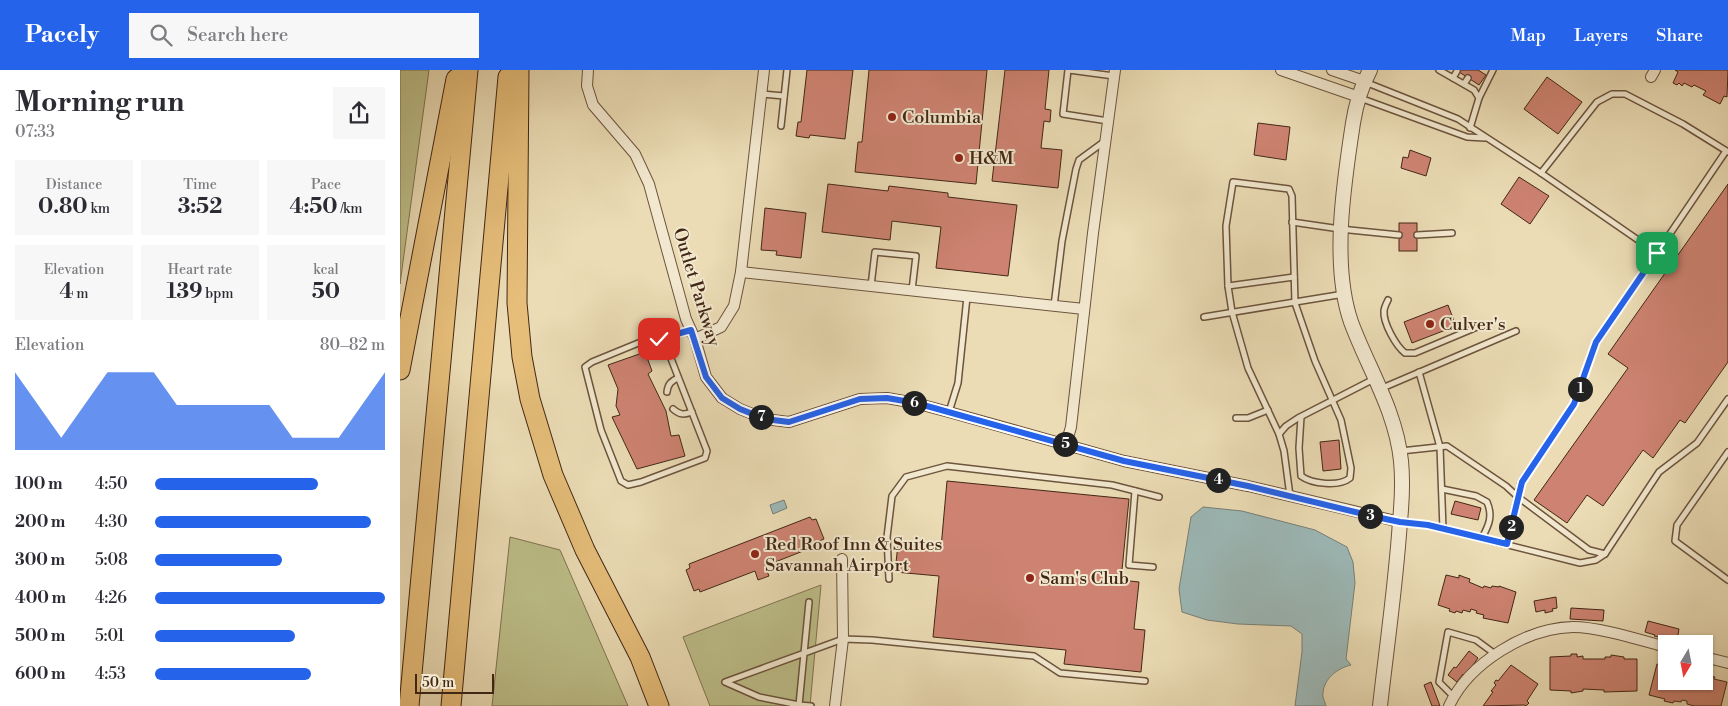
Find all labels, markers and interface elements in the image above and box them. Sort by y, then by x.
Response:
search box [129,13,479,58]
text: Pacely [25,20,99,50]
icon: search [147,21,175,49]
text: Search here [187,23,288,47]
text: Map [1511,24,1546,47]
text: Layers [1574,24,1628,47]
text: Share [1656,24,1703,47]
text: Morning run [15,85,184,120]
button: share [333,87,385,139]
place label: Columbia [902,106,982,129]
marker: Columbia [886,111,898,123]
text: 07:33 [15,122,55,142]
place label: H&M [969,147,1014,170]
marker: H&M [953,152,965,164]
text: Distance [46,176,102,194]
text: Time [183,176,217,194]
text: Pace [311,176,341,194]
text: 0.80 [38,194,88,220]
text: 3:52 [178,194,222,220]
text: 4:50 [289,194,338,220]
text: km [88,200,110,218]
text: /km [338,200,363,218]
street label: Outlet Parkway [668,225,726,350]
pin [1636,232,1678,274]
icon: arrive [1643,239,1671,267]
text: Elevation [44,261,104,279]
text: Heart rate [168,261,232,279]
text: kcal [313,261,339,279]
text: 4 [59,279,73,305]
text: 139 [166,279,202,305]
text: 50 [312,279,340,305]
text: m [73,285,89,303]
text: bpm [202,285,234,303]
place label: Culver's [1440,313,1506,336]
pin [638,318,680,360]
marker: Culver's [1424,318,1436,330]
icon: check [645,325,673,353]
text: Elevation [15,335,84,355]
text: 80–82 m [320,335,385,355]
pin: 1 [1568,376,1592,402]
text: 1 [1577,380,1584,398]
pin: 6 [902,390,926,416]
text: 6 [910,394,919,412]
pin: 7 [748,404,774,430]
text: 7 [757,408,766,426]
pin: 5 [1052,432,1078,456]
text: 5 [1061,435,1070,453]
pin: 4 [1206,468,1230,492]
text: 4 [1214,471,1223,489]
text: 100 m [15,474,63,494]
text: 4:50 [95,474,128,494]
pin: 3 [1358,504,1382,528]
text: 3 [1366,507,1375,525]
text: 200 m [15,512,65,532]
text: 4:30 [95,512,128,532]
pin: 2 [1498,514,1524,540]
text: 2 [1507,518,1516,536]
place label: Red Roof Inn & Suites Savannah Airport [765,533,943,577]
marker: Red Roof Inn & Suites Savannah Airport [749,548,761,560]
text: 300 m [15,550,65,570]
text: 5:08 [95,550,128,570]
place label: Sam's Club [1040,567,1129,590]
marker: Sam's Club [1024,572,1036,584]
text: 400 m [15,588,66,608]
text: 4:26 [95,588,127,608]
text: 500 m [15,626,65,646]
text: 5:01 [95,626,124,646]
north arrow [1658,635,1712,690]
map controls [1658,635,1713,690]
text: 600 m [15,664,65,684]
text: 4:53 [95,664,126,684]
scale bar [415,671,494,694]
text: 50 m [422,674,454,692]

